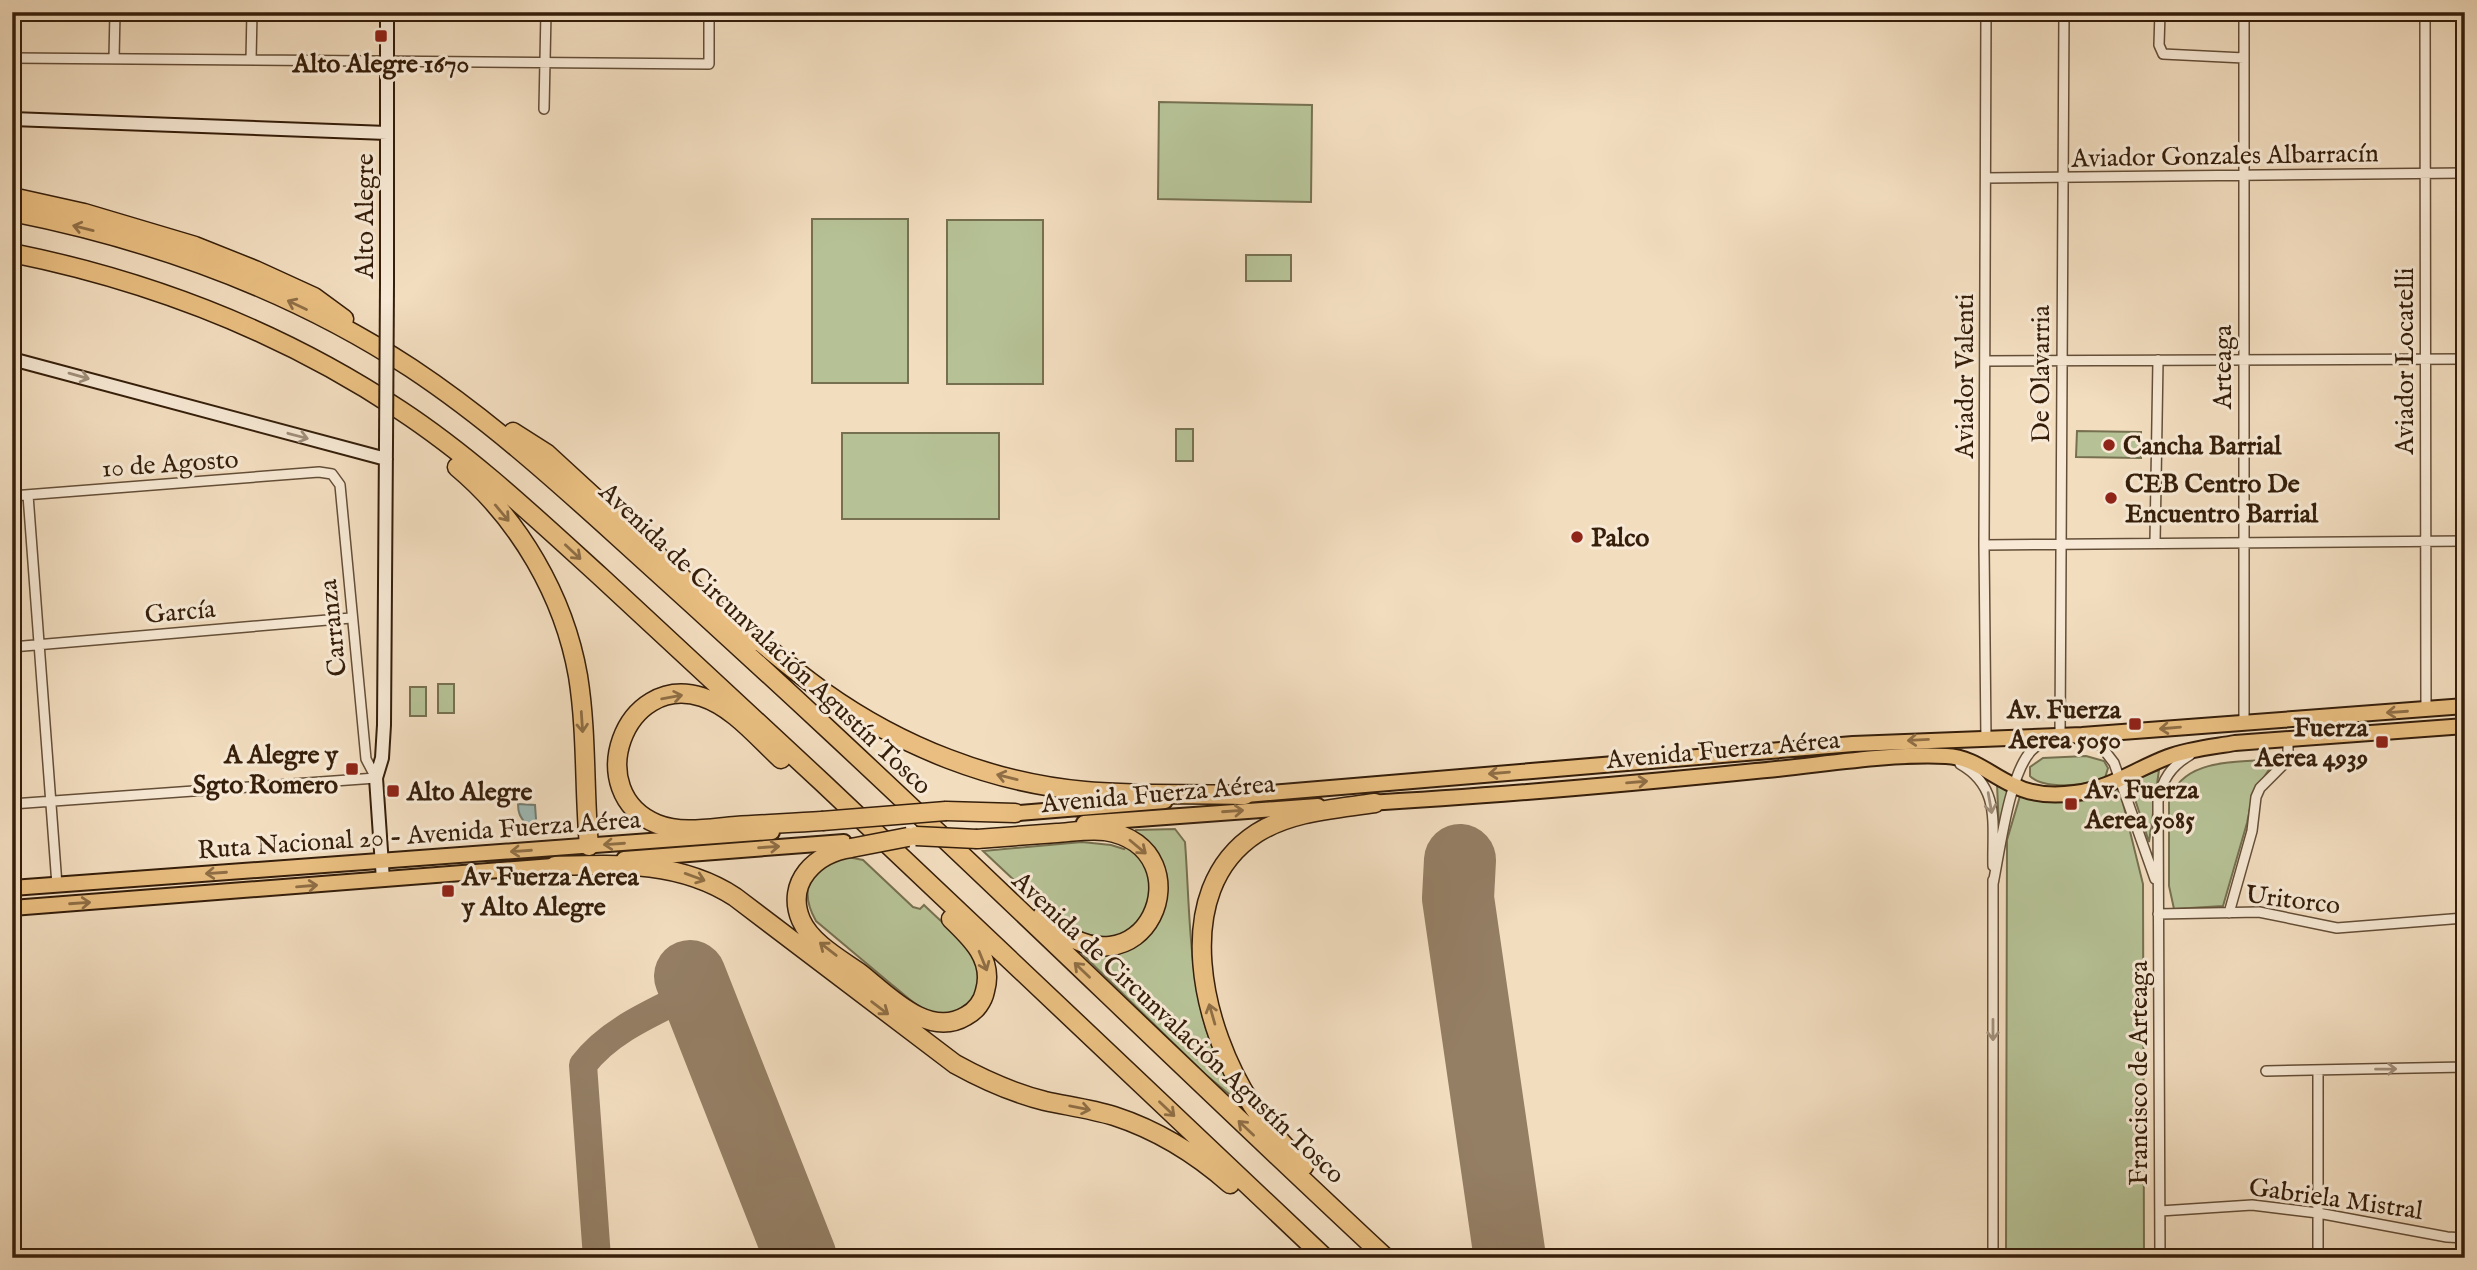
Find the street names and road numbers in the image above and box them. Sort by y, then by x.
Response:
street label: Aviador Gonzales Albarracín [2070,137,2379,176]
street label: Alto Alegre [349,153,382,280]
street label: Aviador Locatelli [2389,267,2422,456]
street label: Aviador Valenti [1949,293,1982,459]
street label: De Olavarria [2025,304,2058,443]
street label: Arteaga [2207,324,2240,410]
street label: 10 de Agosto [101,443,240,486]
street label: Avenida de Circunvalación Agustín Tosco [591,475,938,802]
street label: Carranza [312,577,355,678]
street label: García [143,593,218,632]
street label: Avenida Fuerza Aérea [1604,724,1842,777]
street label: Avenida Fuerza Aérea [1039,768,1277,821]
street label: Ruta Nacional 20 - Avenida Fuerza Aérea [196,803,643,867]
street label: Avenida de Circunvalación Agustín Tosco [1004,864,1351,1191]
street label: Uritorco [2244,878,2342,923]
street label: Francisco de Arteaga [2123,960,2156,1185]
street label: Gabriela Mistral [2247,1171,2426,1228]

